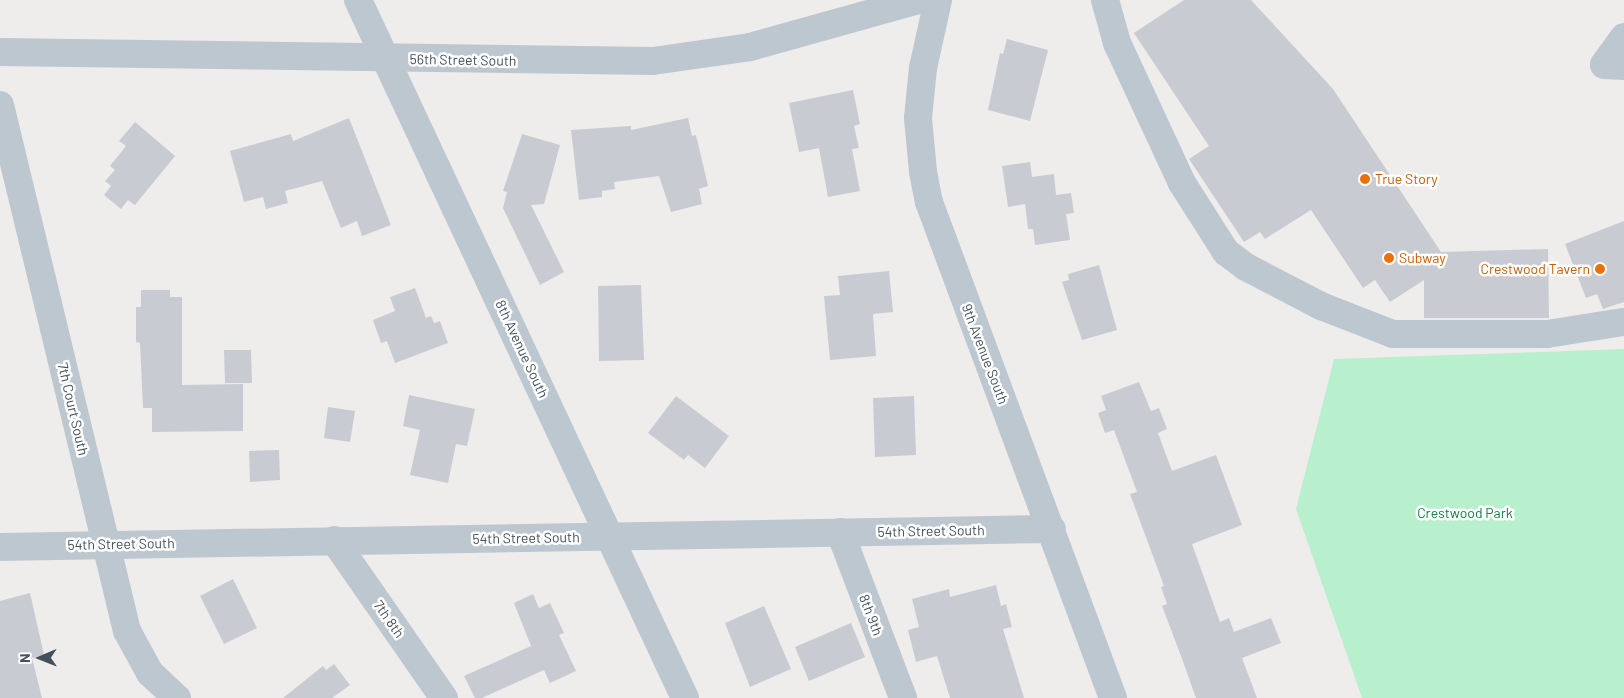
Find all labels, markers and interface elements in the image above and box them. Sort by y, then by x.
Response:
street label: 56th Street South [409,51,517,69]
place label: True Story [1375,171,1438,187]
marker: True Story [1359,173,1371,185]
place label: Subway [1399,250,1446,266]
marker: Subway [1383,252,1395,264]
place label: Crestwood Tavern [1480,261,1590,277]
marker: Crestwood Tavern [1594,263,1606,275]
street label: 8th Avenue South [492,297,552,401]
street label: 9th Avenue South [958,302,1012,406]
street label: 7th Court South [54,361,92,457]
park label: Crestwood Park [1417,505,1513,521]
street label: 54th Street South [877,522,985,540]
street label: 54th Street South [472,529,580,547]
street label: 54th Street South [67,535,175,553]
street label: 8th 9th [856,592,886,638]
street label: 7th 8th [370,597,408,641]
north arrow [15,633,65,683]
text: N [16,653,33,663]

